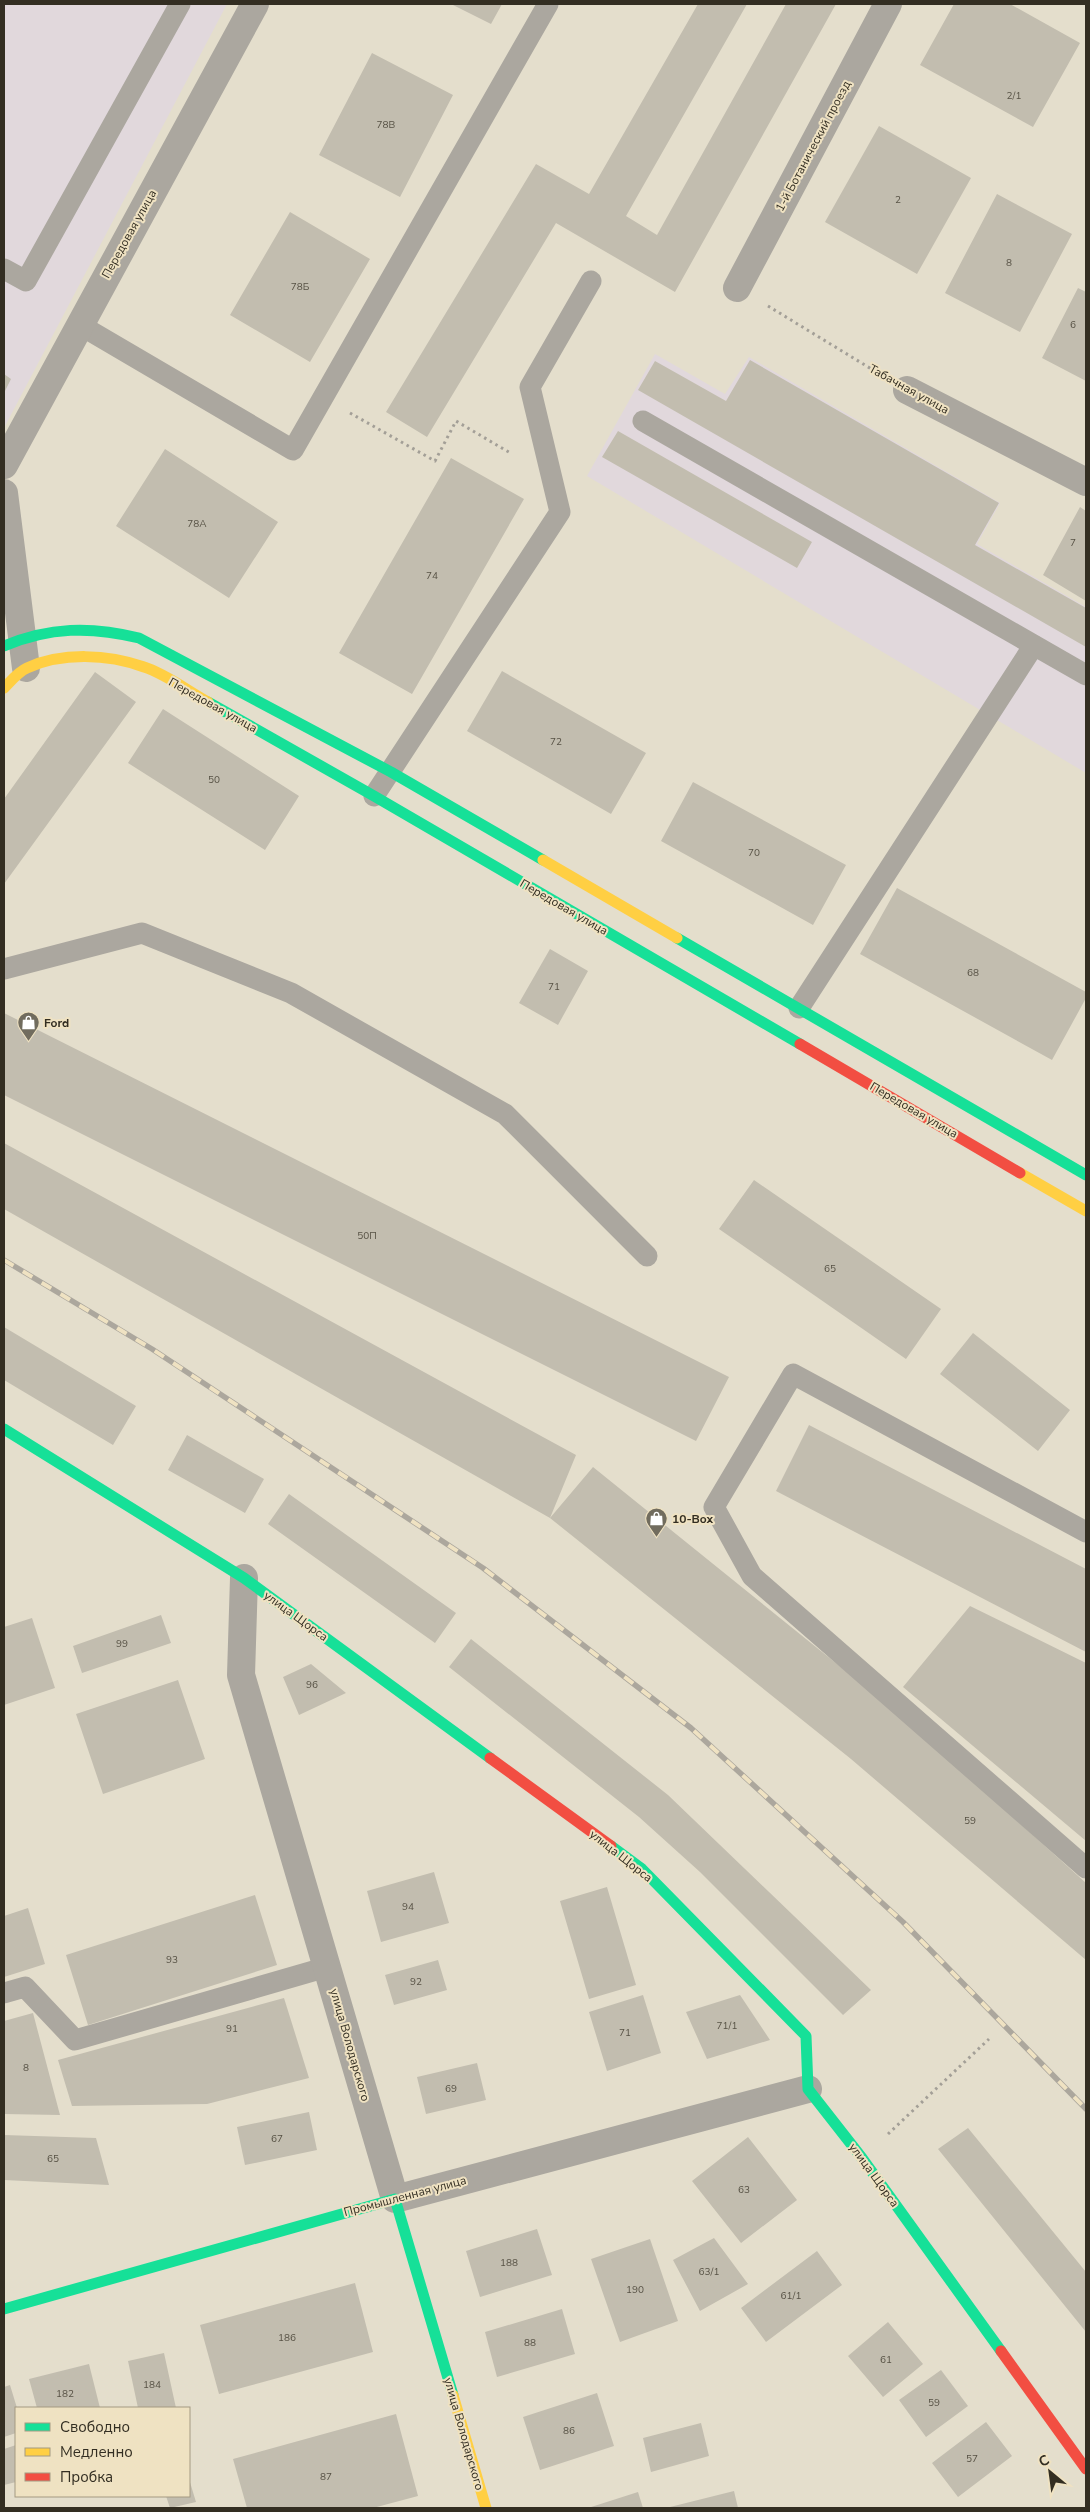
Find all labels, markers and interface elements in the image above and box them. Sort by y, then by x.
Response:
street label: 1-й Ботанический проезд [772,78,854,214]
house number: 2/1 [1007,89,1021,103]
house number: 78В [377,118,396,132]
street label: Передовая улица [98,187,160,281]
house number: 2 [895,193,901,207]
house number: 8 [1006,256,1012,270]
house number: 78Б [291,280,310,294]
house number: 6 [1070,318,1076,332]
street label: Табачная улица [866,360,952,418]
house number: 78А [187,517,207,531]
house number: 7 [1070,536,1076,550]
house number: 74 [426,569,438,583]
street label: Передовая улица [166,674,260,736]
house number: 72 [550,735,562,749]
house number: 50 [208,773,220,787]
house number: 70 [748,846,760,860]
street label: Передовая улица [517,875,611,939]
house number: 68 [967,966,979,980]
house number: 71 [548,980,560,994]
shop icon: Ford [16,1011,40,1042]
place label: Ford [44,1015,69,1031]
street label: Передовая улица [867,1078,961,1142]
house number: 50П [357,1229,377,1243]
house number: 65 [824,1262,836,1276]
shop icon: 10-Box [644,1507,668,1538]
place label: 10-Box [672,1511,714,1527]
street label: улица Щорса [261,1587,331,1645]
house number: 99 [116,1637,128,1651]
house number: 96 [306,1678,318,1692]
house number: 59 [964,1814,976,1828]
street label: улица Щорса [586,1826,656,1886]
house number: 94 [402,1900,414,1914]
house number: 93 [166,1953,178,1967]
house number: 92 [410,1975,422,1989]
street label: улица Володарского [326,1987,374,2103]
house number: 71/1 [717,2019,737,2033]
house number: 91 [226,2022,238,2036]
house number: 71 [619,2026,631,2040]
house number: 8 [23,2061,29,2075]
house number: 69 [445,2082,457,2096]
house number: 67 [271,2132,283,2146]
street label: улица Щорса [845,2140,903,2210]
house number: 65 [47,2152,59,2166]
street label: Промышленная улица [342,2172,468,2220]
house number: 63 [738,2183,750,2197]
house number: 188 [500,2256,518,2270]
house number: 63/1 [699,2265,719,2279]
house number: 190 [626,2283,644,2297]
house number: 61/1 [781,2289,801,2303]
house number: 186 [278,2331,296,2345]
house number: 88 [524,2336,536,2350]
house number: 61 [880,2353,892,2367]
street label: улица Володарского [440,2376,488,2492]
house number: 184 [143,2378,161,2392]
house number: 182 [56,2387,74,2401]
house number: 59 [928,2396,940,2410]
legend [15,2407,190,2497]
text: Свободно [60,2417,130,2437]
house number: 86 [563,2424,575,2438]
text: Медленно [60,2442,133,2462]
north arrow [1025,2447,1075,2497]
text: С [1035,2450,1053,2472]
house number: 57 [966,2452,978,2466]
text: Пробка [60,2467,113,2487]
house number: 87 [320,2470,332,2484]

